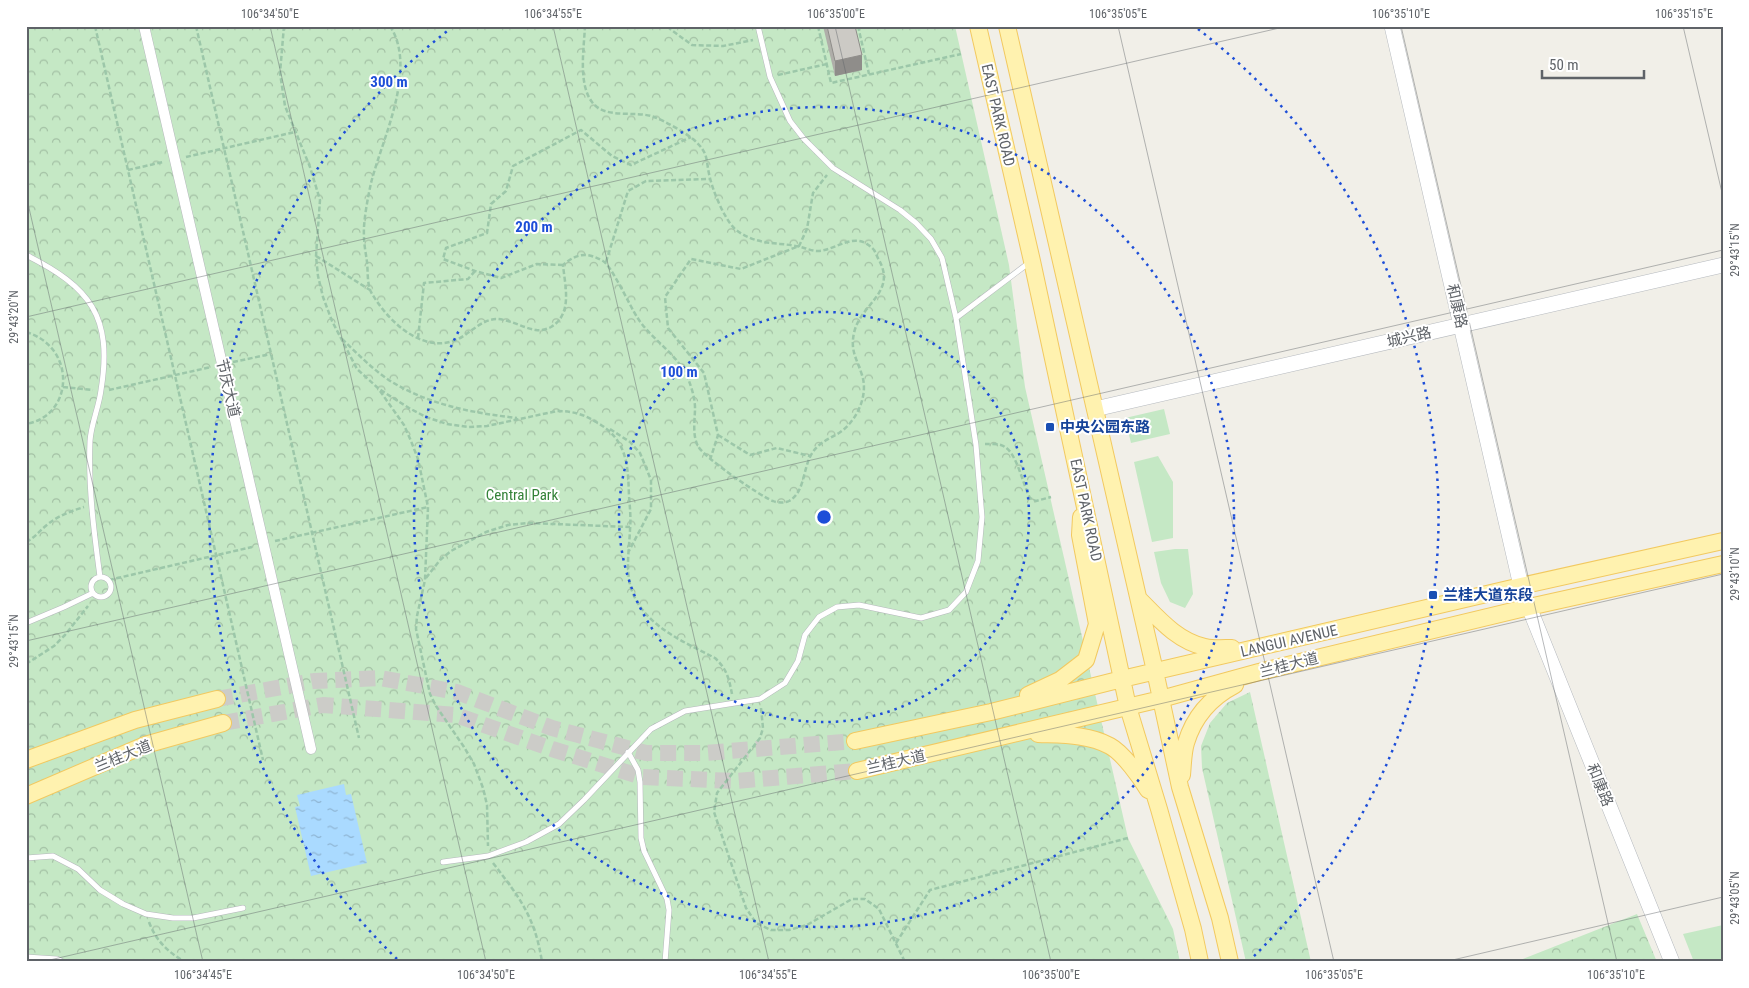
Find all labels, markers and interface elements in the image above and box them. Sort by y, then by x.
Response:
text: 106°34'50"E [241,7,299,21]
text: 106°34'55"E [524,7,582,21]
text: 106°35'00"E [807,7,865,21]
text: 106°35'05"E [1089,7,1147,21]
text: 106°35'10"E [1372,7,1430,21]
text: 106°35'15"E [1655,7,1713,21]
scale bar [1542,48,1644,80]
text: 50 m [1549,56,1579,74]
street label: EAST PARK ROAD [977,62,1019,168]
text: 300 m [370,73,408,91]
text: 200 m [515,218,553,236]
text: 29°43'15"N [1728,223,1742,277]
street label: 和康路 [1443,282,1471,330]
text: 29°43'20"N [7,290,21,344]
street label: 城兴路 [1385,323,1433,351]
street label: 节庆大道 [212,357,244,419]
text: 100 m [660,363,698,381]
place label: 中央公园东路 [1060,418,1150,436]
marker: 中央公园东路 [1044,421,1056,433]
street label: EAST PARK ROAD [1066,457,1106,563]
park label: Central Park [486,486,558,504]
centre of rings [815,508,833,526]
text: 29°43'10"N [1728,547,1742,601]
place label: 兰桂大道东段 [1443,586,1533,604]
marker: 兰桂大道东段 [1427,589,1439,601]
text: 29°43'15"N [7,614,21,668]
street label: LANGUI AVENUE [1239,621,1339,661]
street label: 兰桂大道 [1258,649,1320,681]
street label: 兰桂大道 [92,736,154,776]
street label: 兰桂大道 [865,746,927,778]
street label: 和康路 [1583,761,1617,809]
text: 29°43'05"N [1728,871,1742,925]
text: 106°34'45"E [174,968,232,982]
text: 106°34'50"E [457,968,515,982]
text: 106°34'55"E [739,968,797,982]
text: 106°35'00"E [1022,968,1080,982]
text: 106°35'05"E [1305,968,1363,982]
text: 106°35'10"E [1587,968,1645,982]

